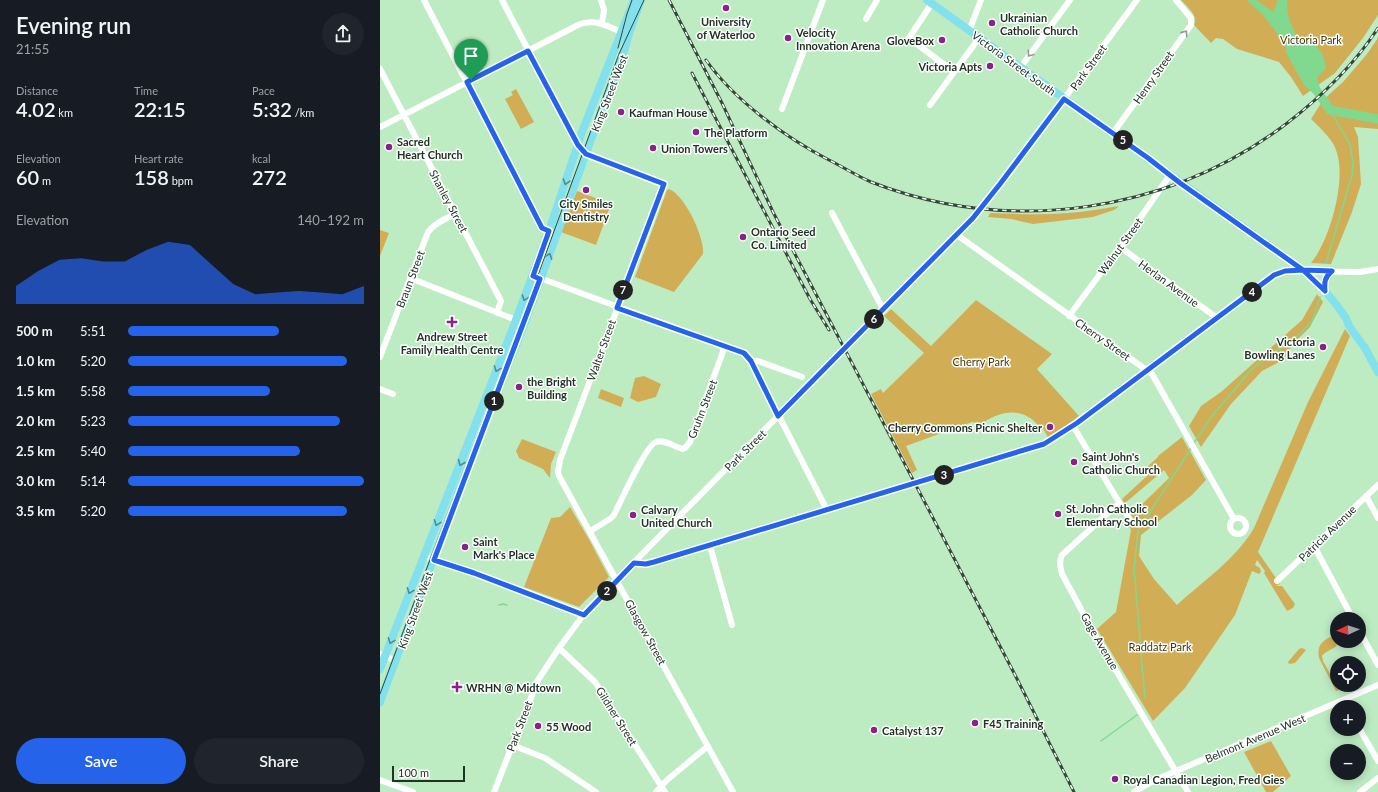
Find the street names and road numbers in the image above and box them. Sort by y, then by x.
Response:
street label: Victoria Street South [969,28,1059,98]
street label: Park Street [1067,42,1109,92]
street label: Henry Street [1130,48,1176,106]
street label: King Street West [588,53,630,133]
street label: Shanley Street [427,167,471,235]
street label: Walnut Street [1095,215,1145,277]
street label: Braun Street [393,248,427,310]
street label: Herlan Avenue [1136,257,1202,309]
street label: Cherry Street [1073,315,1133,363]
street label: Walter Street [584,318,618,382]
street label: Gruhn Street [685,378,719,440]
street label: Park Street [722,427,768,473]
street label: Patricia Avenue [1296,502,1358,564]
street label: King Street West [395,569,435,651]
street label: Glasgow Street [623,597,669,667]
street label: Gage Avenue [1078,610,1122,672]
street label: Gildner Street [594,684,640,748]
street label: Park Street [503,699,535,753]
street label: Belmont Avenue West [1203,711,1307,765]

